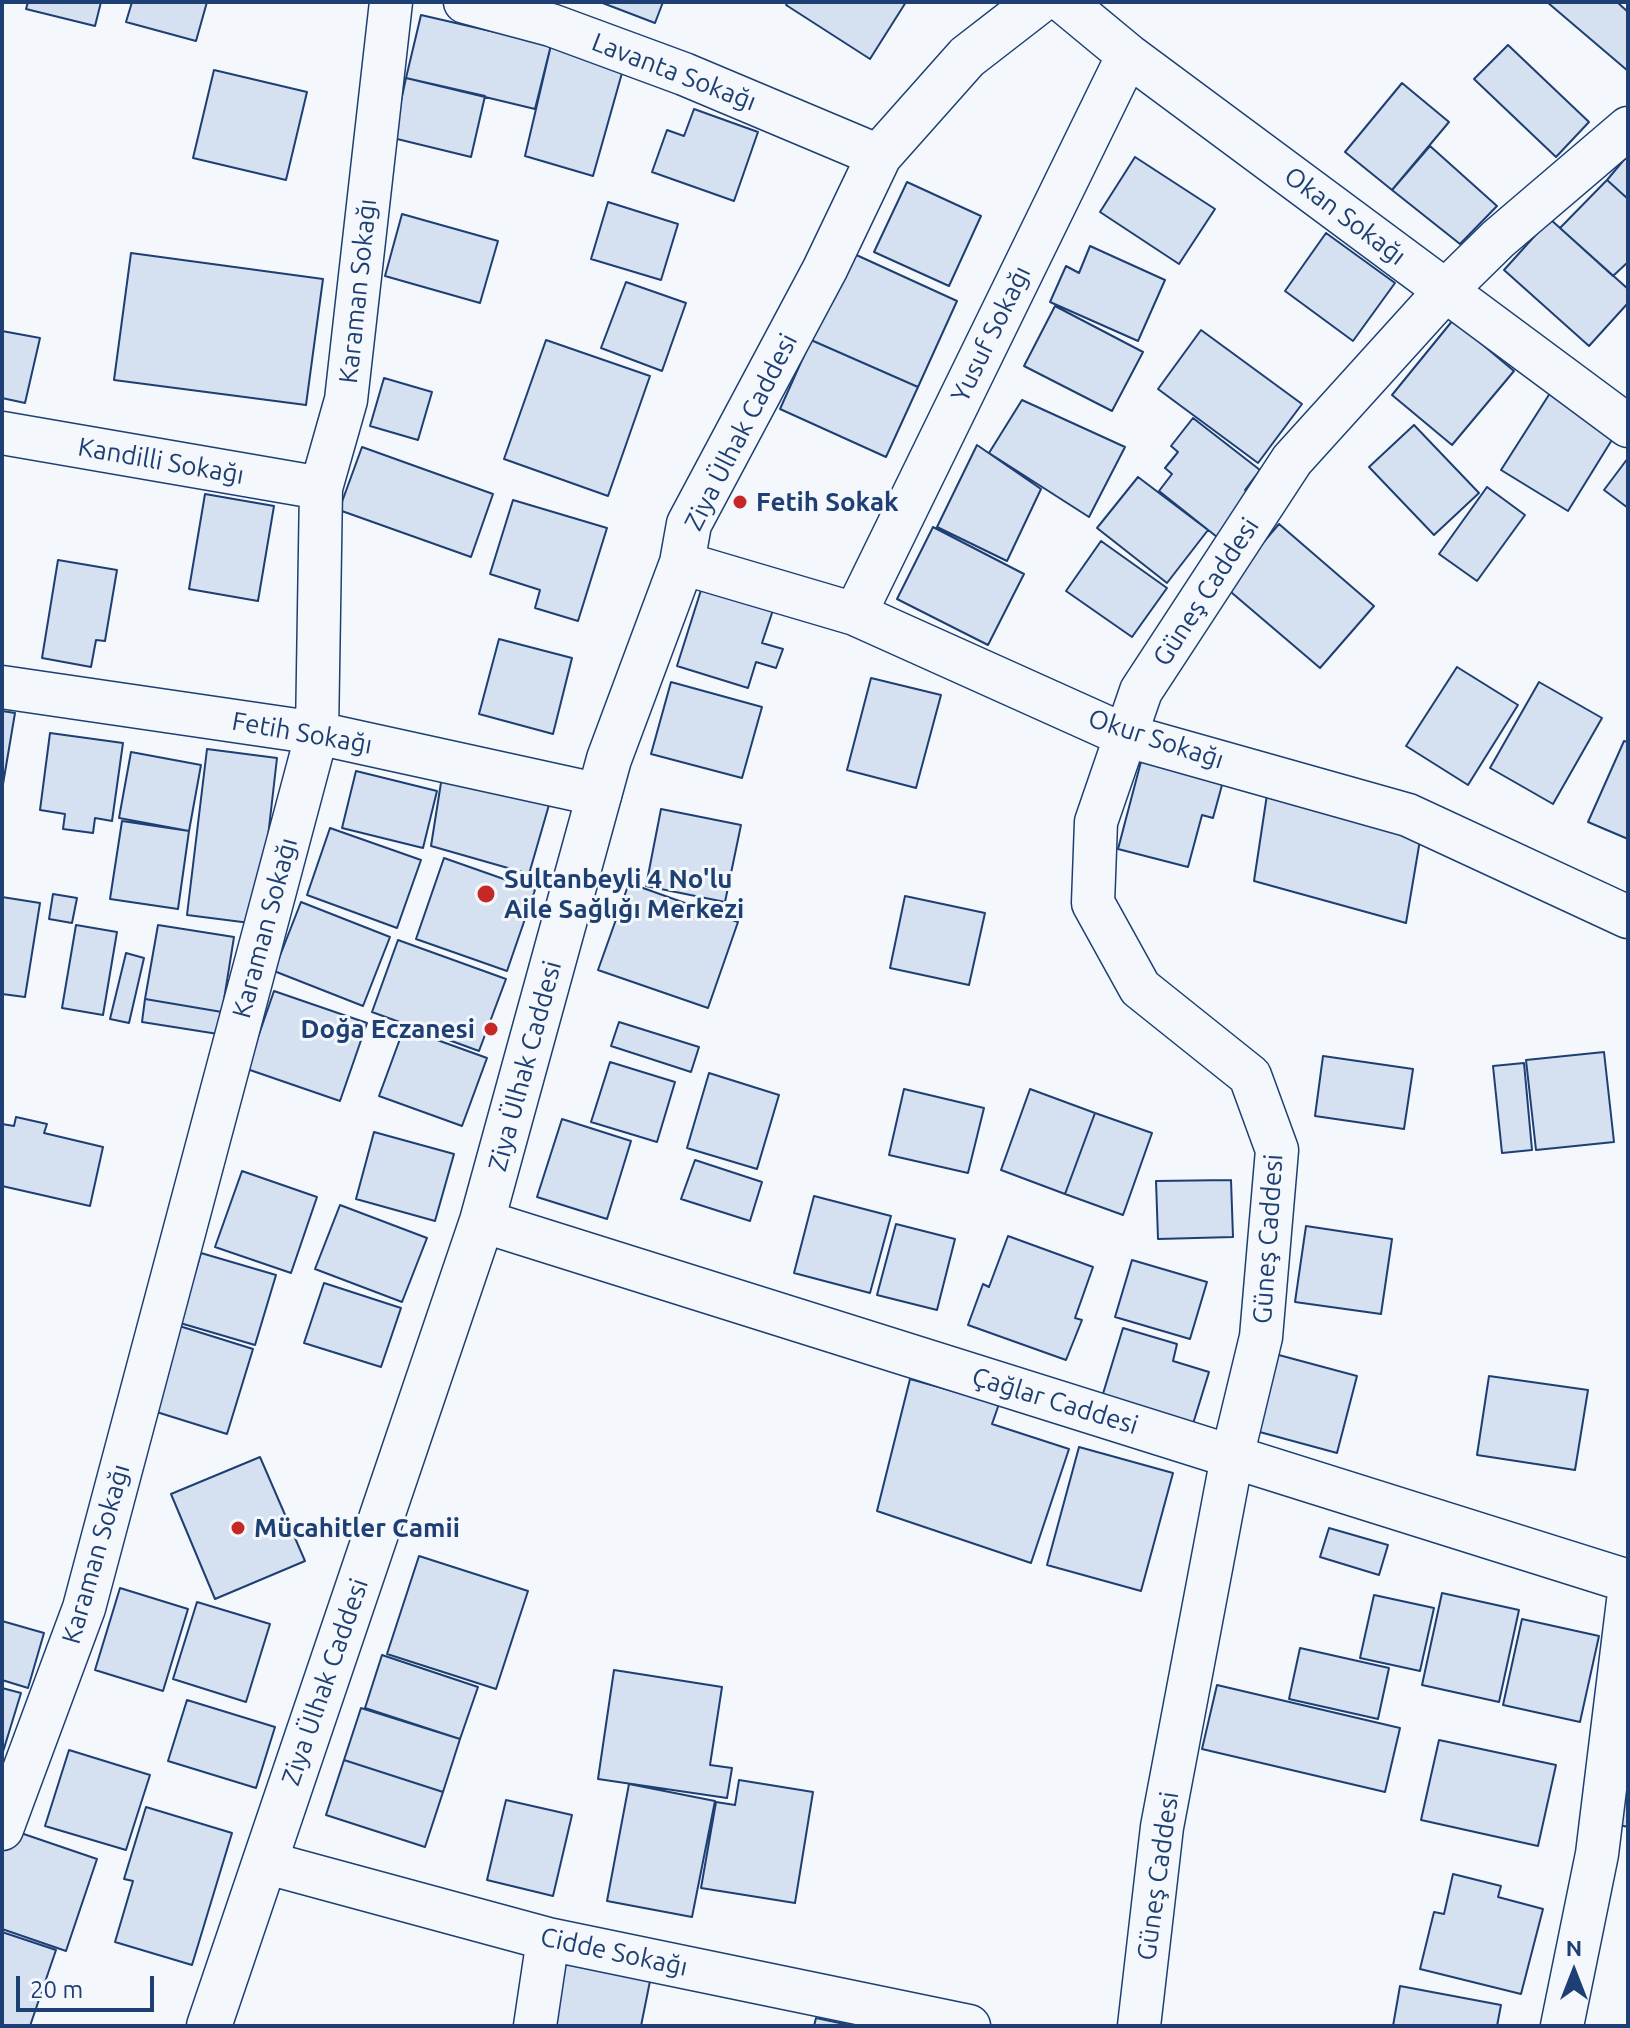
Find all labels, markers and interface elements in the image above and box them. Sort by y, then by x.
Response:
street label: Lavanta Sokağı [587,26,761,118]
street label: Okan Sokağı [1278,160,1412,272]
street label: Karaman Sokağı [333,197,383,385]
street label: Yusuf Sokağı [945,261,1037,407]
street label: Ziya Ülhak Caddesi [678,328,804,536]
street label: Kandilli Sokağı [76,431,246,491]
place label: Fetih Sokak [756,486,899,518]
marker: Fetih Sokak [731,493,749,511]
street label: Güneş Caddesi [1147,512,1265,672]
street label: Okur Sokağı [1084,702,1228,776]
street label: Fetih Sokağı [229,705,375,761]
street label: Karaman Sokağı [226,834,304,1022]
place label: Sultanbeyli 4 No'lu Aile Sağlığı Merkezi [504,863,744,924]
marker: Sultanbeyli 4 No'lu Aile Sağlığı Merkezi [475,883,497,905]
street label: Ziya Ülhak Caddesi [482,957,568,1175]
place label: Doğa Eczanesi [301,1013,475,1045]
marker: Doğa Eczanesi [482,1020,500,1038]
street label: Güneş Caddesi [1247,1153,1289,1325]
street label: Çağlar Caddesi [968,1361,1142,1441]
street label: Karaman Sokağı [55,1461,137,1647]
place label: Mücahitler Camii [254,1512,460,1544]
marker: Mücahitler Camii [229,1519,247,1537]
street label: Ziya Ülhak Caddesi [275,1575,375,1789]
street label: Güneş Caddesi [1131,1790,1185,1962]
street label: Cidde Sokağı [538,1921,690,1983]
north arrow [1534,1932,1614,2012]
text: N [1566,1935,1582,1960]
scale bar [20,1960,158,2010]
text: 20 m [30,1976,83,2003]

